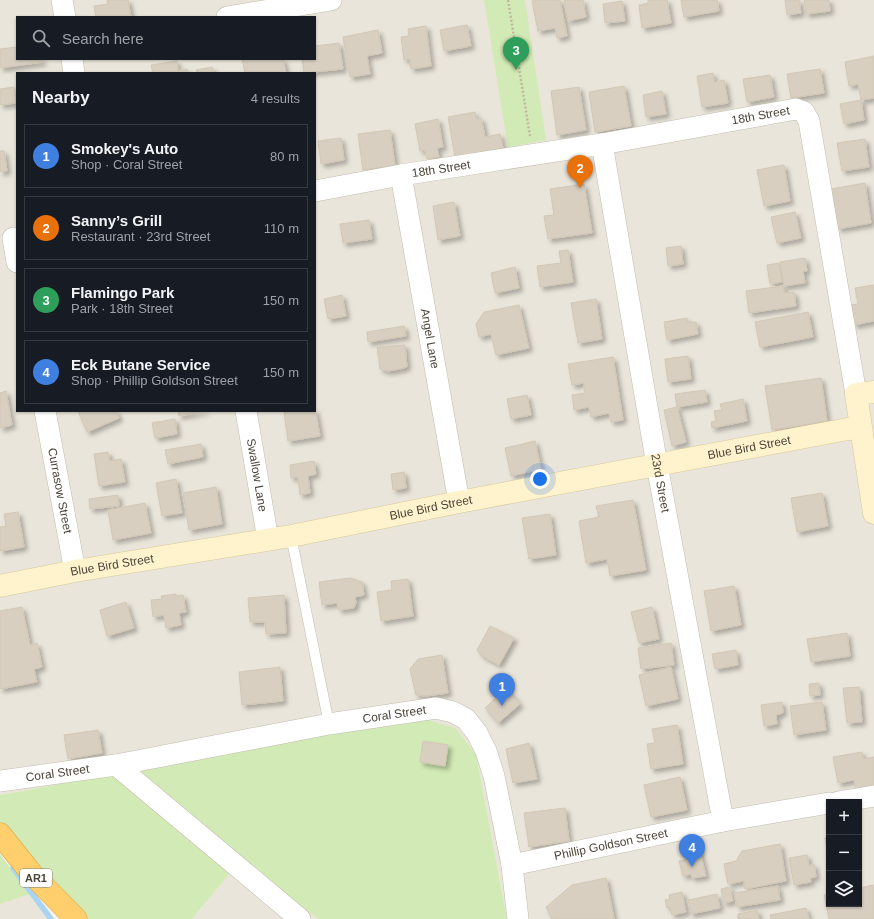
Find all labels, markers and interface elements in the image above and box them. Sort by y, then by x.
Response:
search box [16,16,316,60]
icon: search [30,27,52,49]
text: Search here [62,30,144,47]
pin: 3 [503,37,529,70]
text: Nearby [32,88,90,107]
text: 4 results [251,91,300,106]
street label: 18th Street [730,103,791,127]
text: Smokey's Auto [71,140,178,157]
text: 1 [42,149,50,164]
text: 80 m [270,149,299,164]
pin: 2 [567,155,593,188]
text: Shop · Coral Street [71,157,182,172]
street label: 18th Street [411,157,472,180]
text: Sanny’s Grill [71,212,162,229]
text: 2 [42,221,50,236]
text: 110 m [264,221,299,236]
text: Restaurant · 23rd Street [71,229,210,244]
text: Flamingo Park [71,284,174,301]
text: 3 [42,293,50,308]
text: 150 m [263,293,299,308]
text: Park · 18th Street [71,301,173,316]
street label: Angel Lane [418,307,442,370]
text: Eck Butane Service [71,356,210,373]
text: 4 [42,365,50,380]
text: 150 m [263,365,299,380]
text: Shop · Phillip Goldson Street [71,373,238,388]
street label: Blue Bird Street [707,433,793,462]
street label: Swallow Lane [244,437,270,513]
street label: Currasow Street [45,447,75,535]
street label: 23rd Street [648,453,673,514]
your location [530,469,550,489]
street label: Blue Bird Street [388,493,474,523]
street label: Blue Bird Street [69,551,155,579]
pin: 1 [489,673,515,706]
street label: Coral Street [362,702,428,726]
street label: Coral Street [25,762,91,784]
map controls [826,799,862,907]
button: + [826,799,862,835]
street label: Phillip Goldson Street [553,826,670,863]
pin: 4 [679,834,705,867]
button: − [826,835,862,871]
road number: AR1 [20,869,52,887]
button: layers [826,871,862,907]

